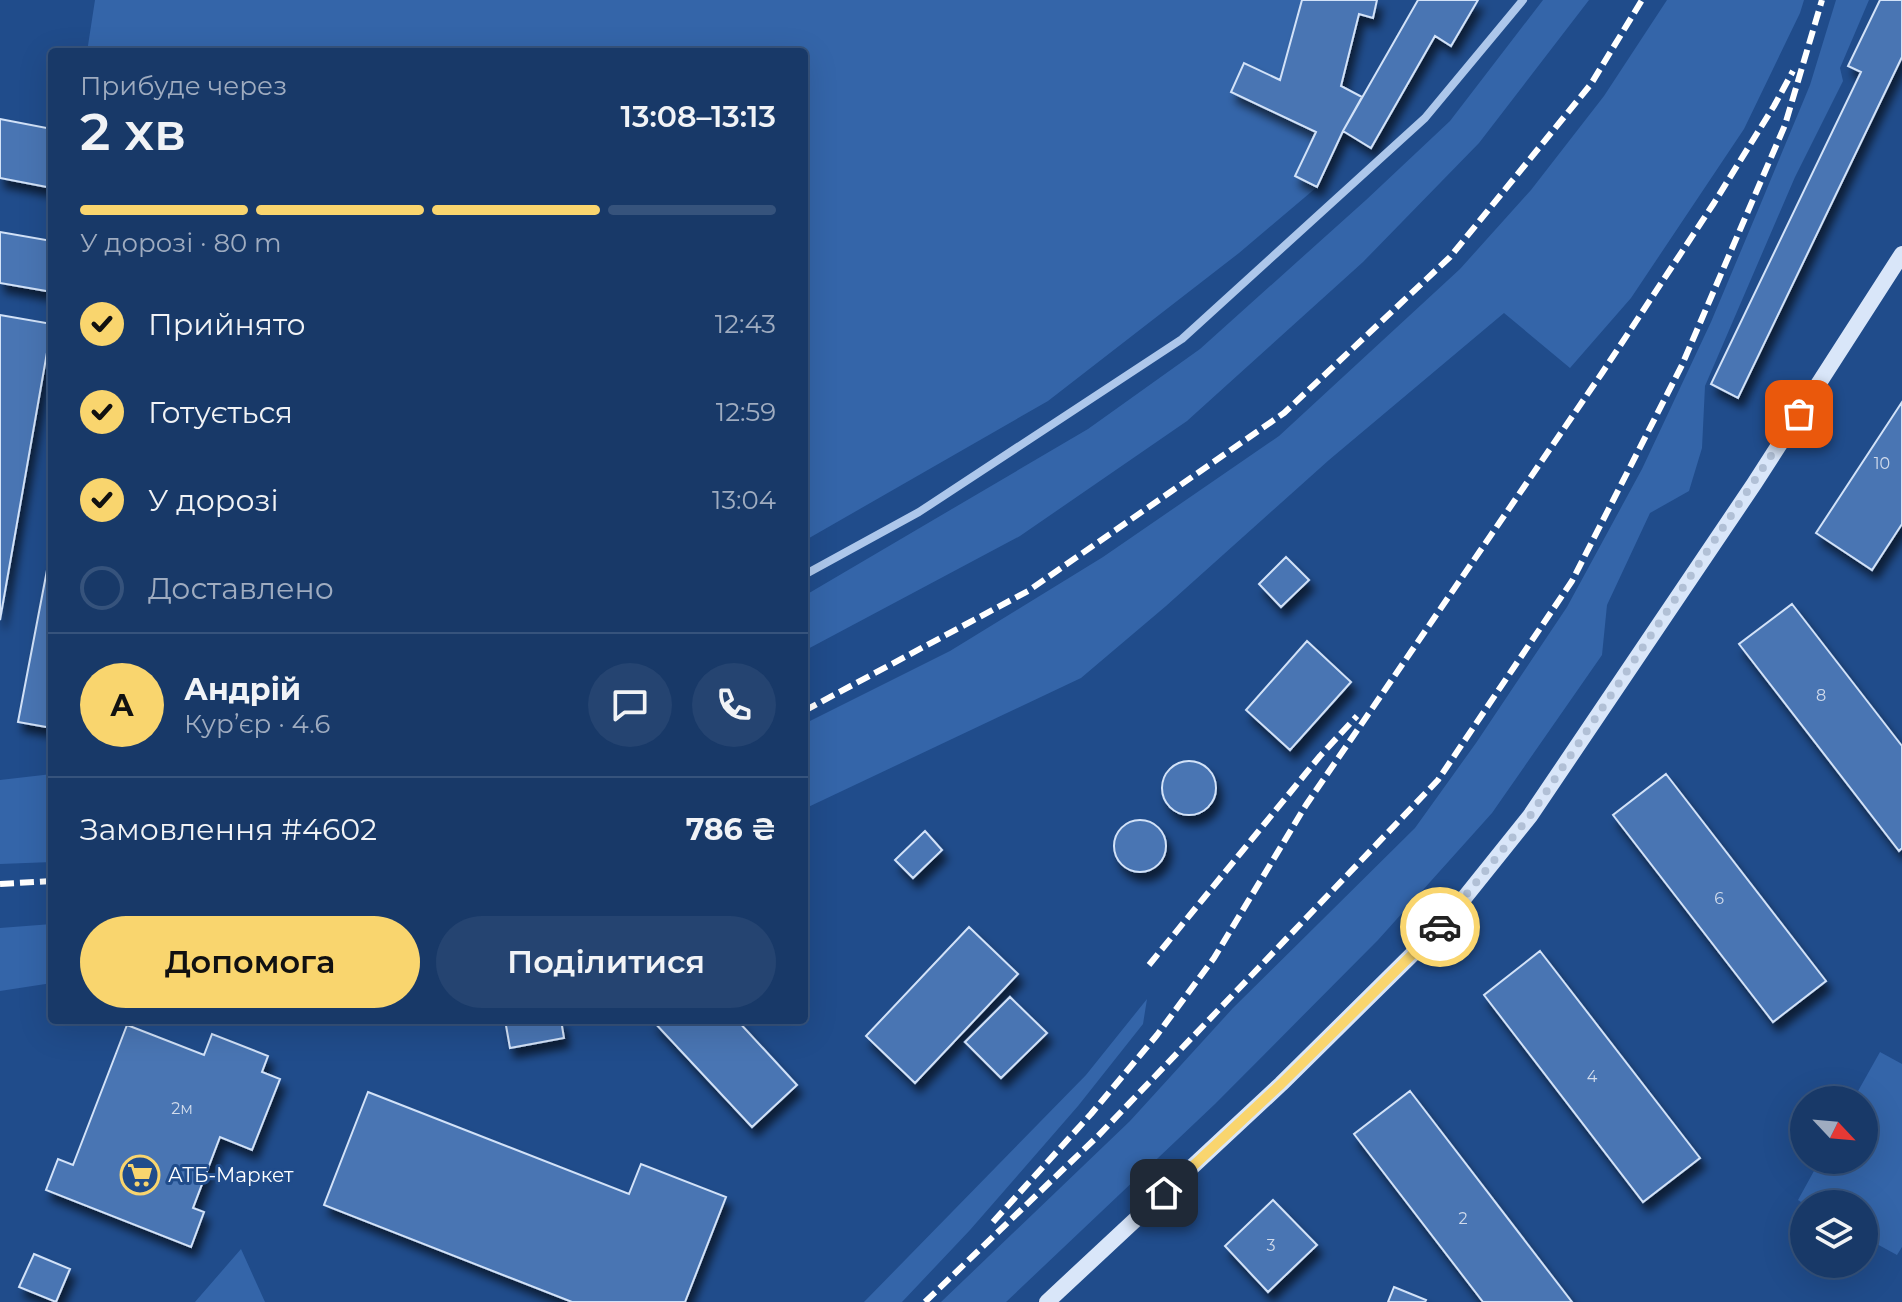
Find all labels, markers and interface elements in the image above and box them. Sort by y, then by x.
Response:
text: Прибуде через [80,70,287,102]
text: 13:08–13:13 [621,98,776,135]
text: 2 хв [80,100,186,163]
text: У дорозі · 80 m [80,227,282,259]
icon: check [80,302,124,346]
text: Прийнято [148,306,306,343]
text: 12:43 [715,308,776,340]
pin [1765,380,1833,448]
icon: check [80,390,124,434]
icon: bag [1777,392,1821,436]
text: Готується [148,394,293,431]
text: 12:59 [716,396,776,428]
house number: 10 [1874,454,1890,473]
icon: check [80,478,124,522]
text: У дорозі [148,482,279,519]
text: 13:04 [712,484,776,516]
text: Доставлено [148,570,334,607]
button: chat [588,663,672,747]
button: phone [692,663,776,747]
text: Андрій [184,671,301,708]
house number: 8 [1816,686,1826,705]
text: А [110,687,134,724]
text: Кур’єр · 4.6 [184,708,330,740]
text: Замовлення #4602 [80,811,377,848]
text: 786 ₴ [686,811,776,848]
courier [1400,887,1480,967]
house number: 6 [1714,889,1724,908]
icon: car [1418,905,1462,949]
button: Допомога [80,916,420,1008]
button: Поділитися [436,916,776,1008]
house number: 4 [1587,1067,1598,1086]
north arrow [1790,1086,1878,1174]
map controls [1790,1086,1878,1278]
house number: 2м [171,1099,193,1118]
supermarket icon: АТБ-Маркет [119,1154,161,1196]
pin [1130,1159,1198,1227]
place label: АТБ-Маркет [168,1163,294,1187]
icon: home [1142,1171,1186,1215]
button: layers [1790,1190,1878,1278]
house number: 2 [1458,1209,1468,1228]
house number: 3 [1266,1236,1276,1255]

